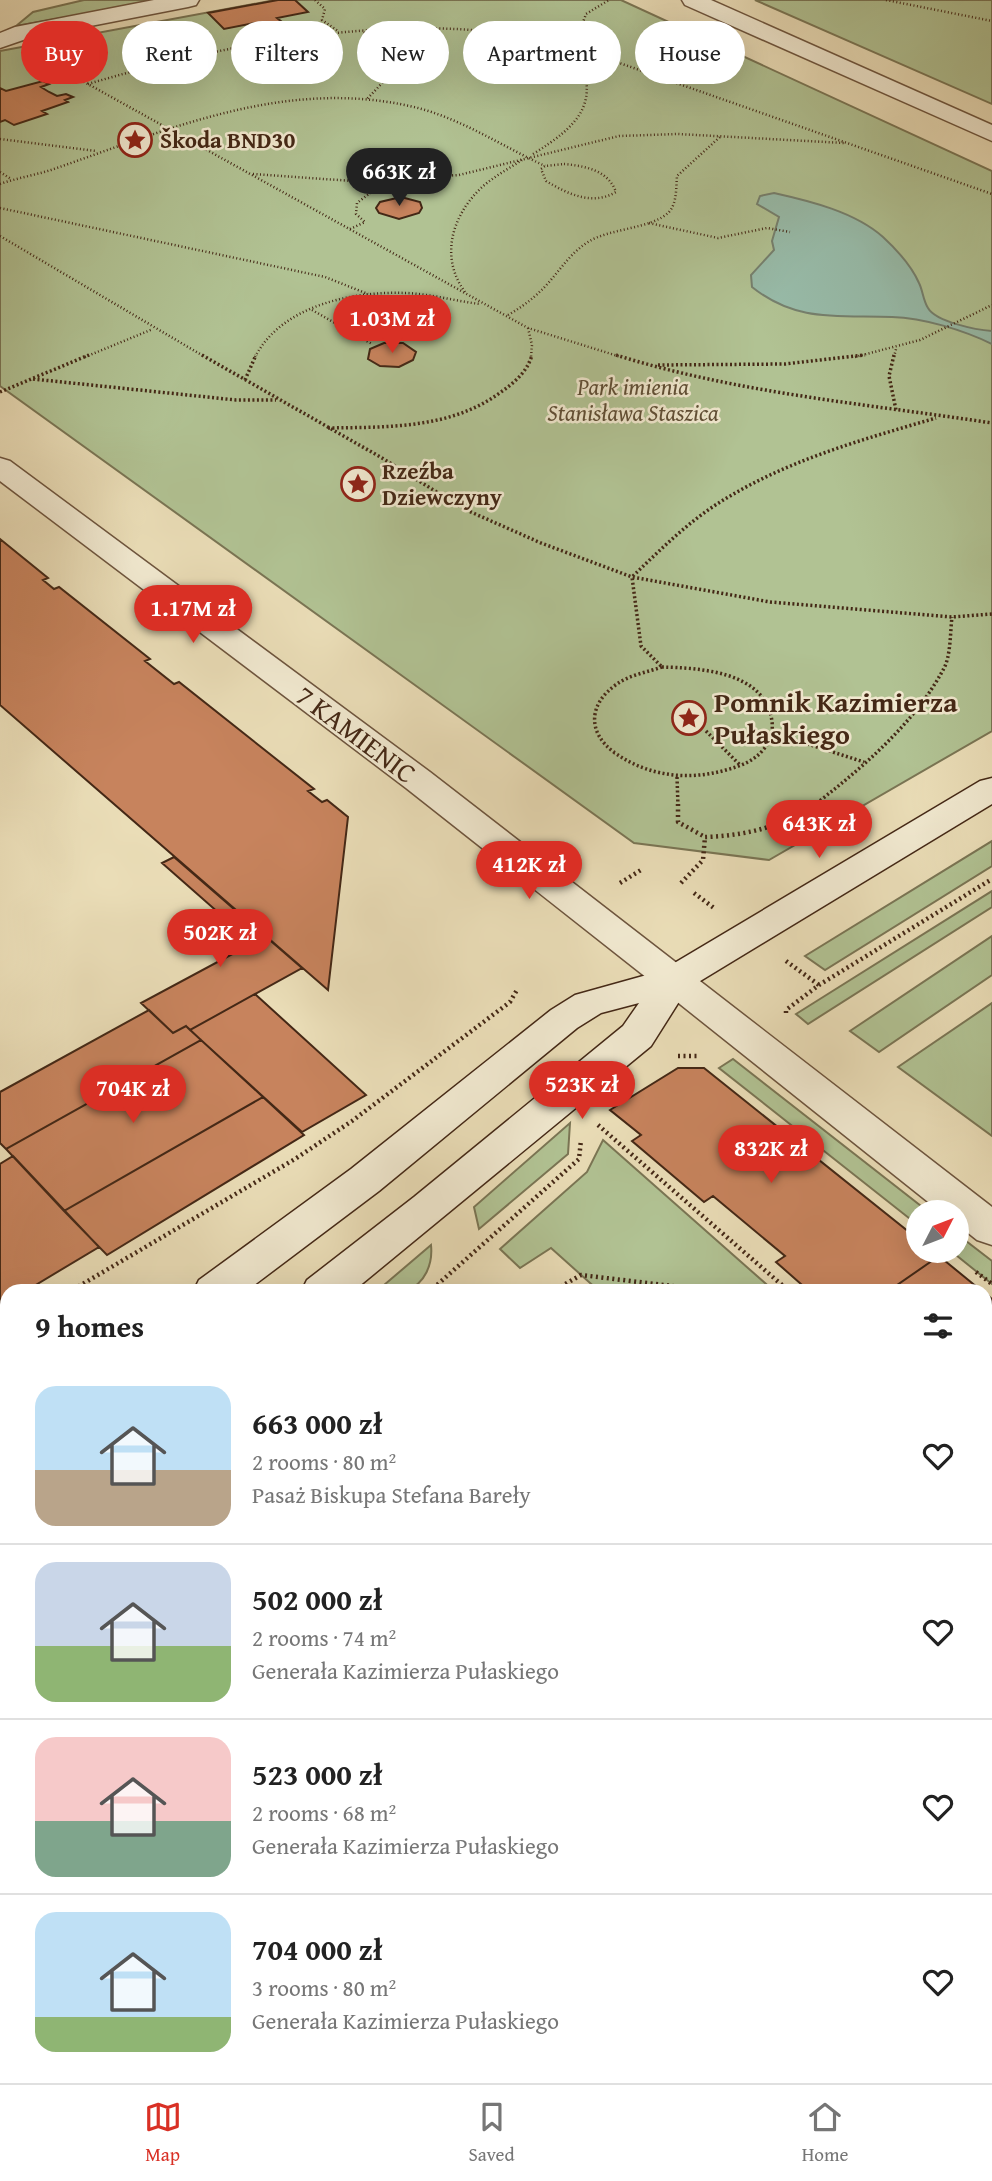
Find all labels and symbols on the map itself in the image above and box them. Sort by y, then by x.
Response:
place icon: Škoda BND30 [116,121,154,159]
place label: Škoda BND30 [160,123,295,156]
pin: 663K zł [334,148,464,208]
pin: 1.03M zł [320,296,464,355]
park label: Park imienia Stanisława Staszica [547,370,719,429]
place label: Rzeźba Dziewczyny [382,454,502,513]
place icon: Rzeźba Dziewczyny [339,465,377,503]
pin: 1.17M zł [121,586,265,645]
street label: 7 KAMIENIC [288,675,425,792]
place label: Pomnik Kazimierza Pułaskiego [714,681,958,754]
place icon: Pomnik Kazimierza Pułaskiego [670,699,708,737]
pin: 643K zł [754,800,884,860]
pin: 412K zł [464,842,594,901]
pin: 502K zł [155,909,285,969]
pin: 523K zł [517,1062,647,1121]
pin: 704K zł [68,1066,198,1125]
pin: 832K zł [706,1126,836,1185]
north arrow [906,1200,970,1264]

